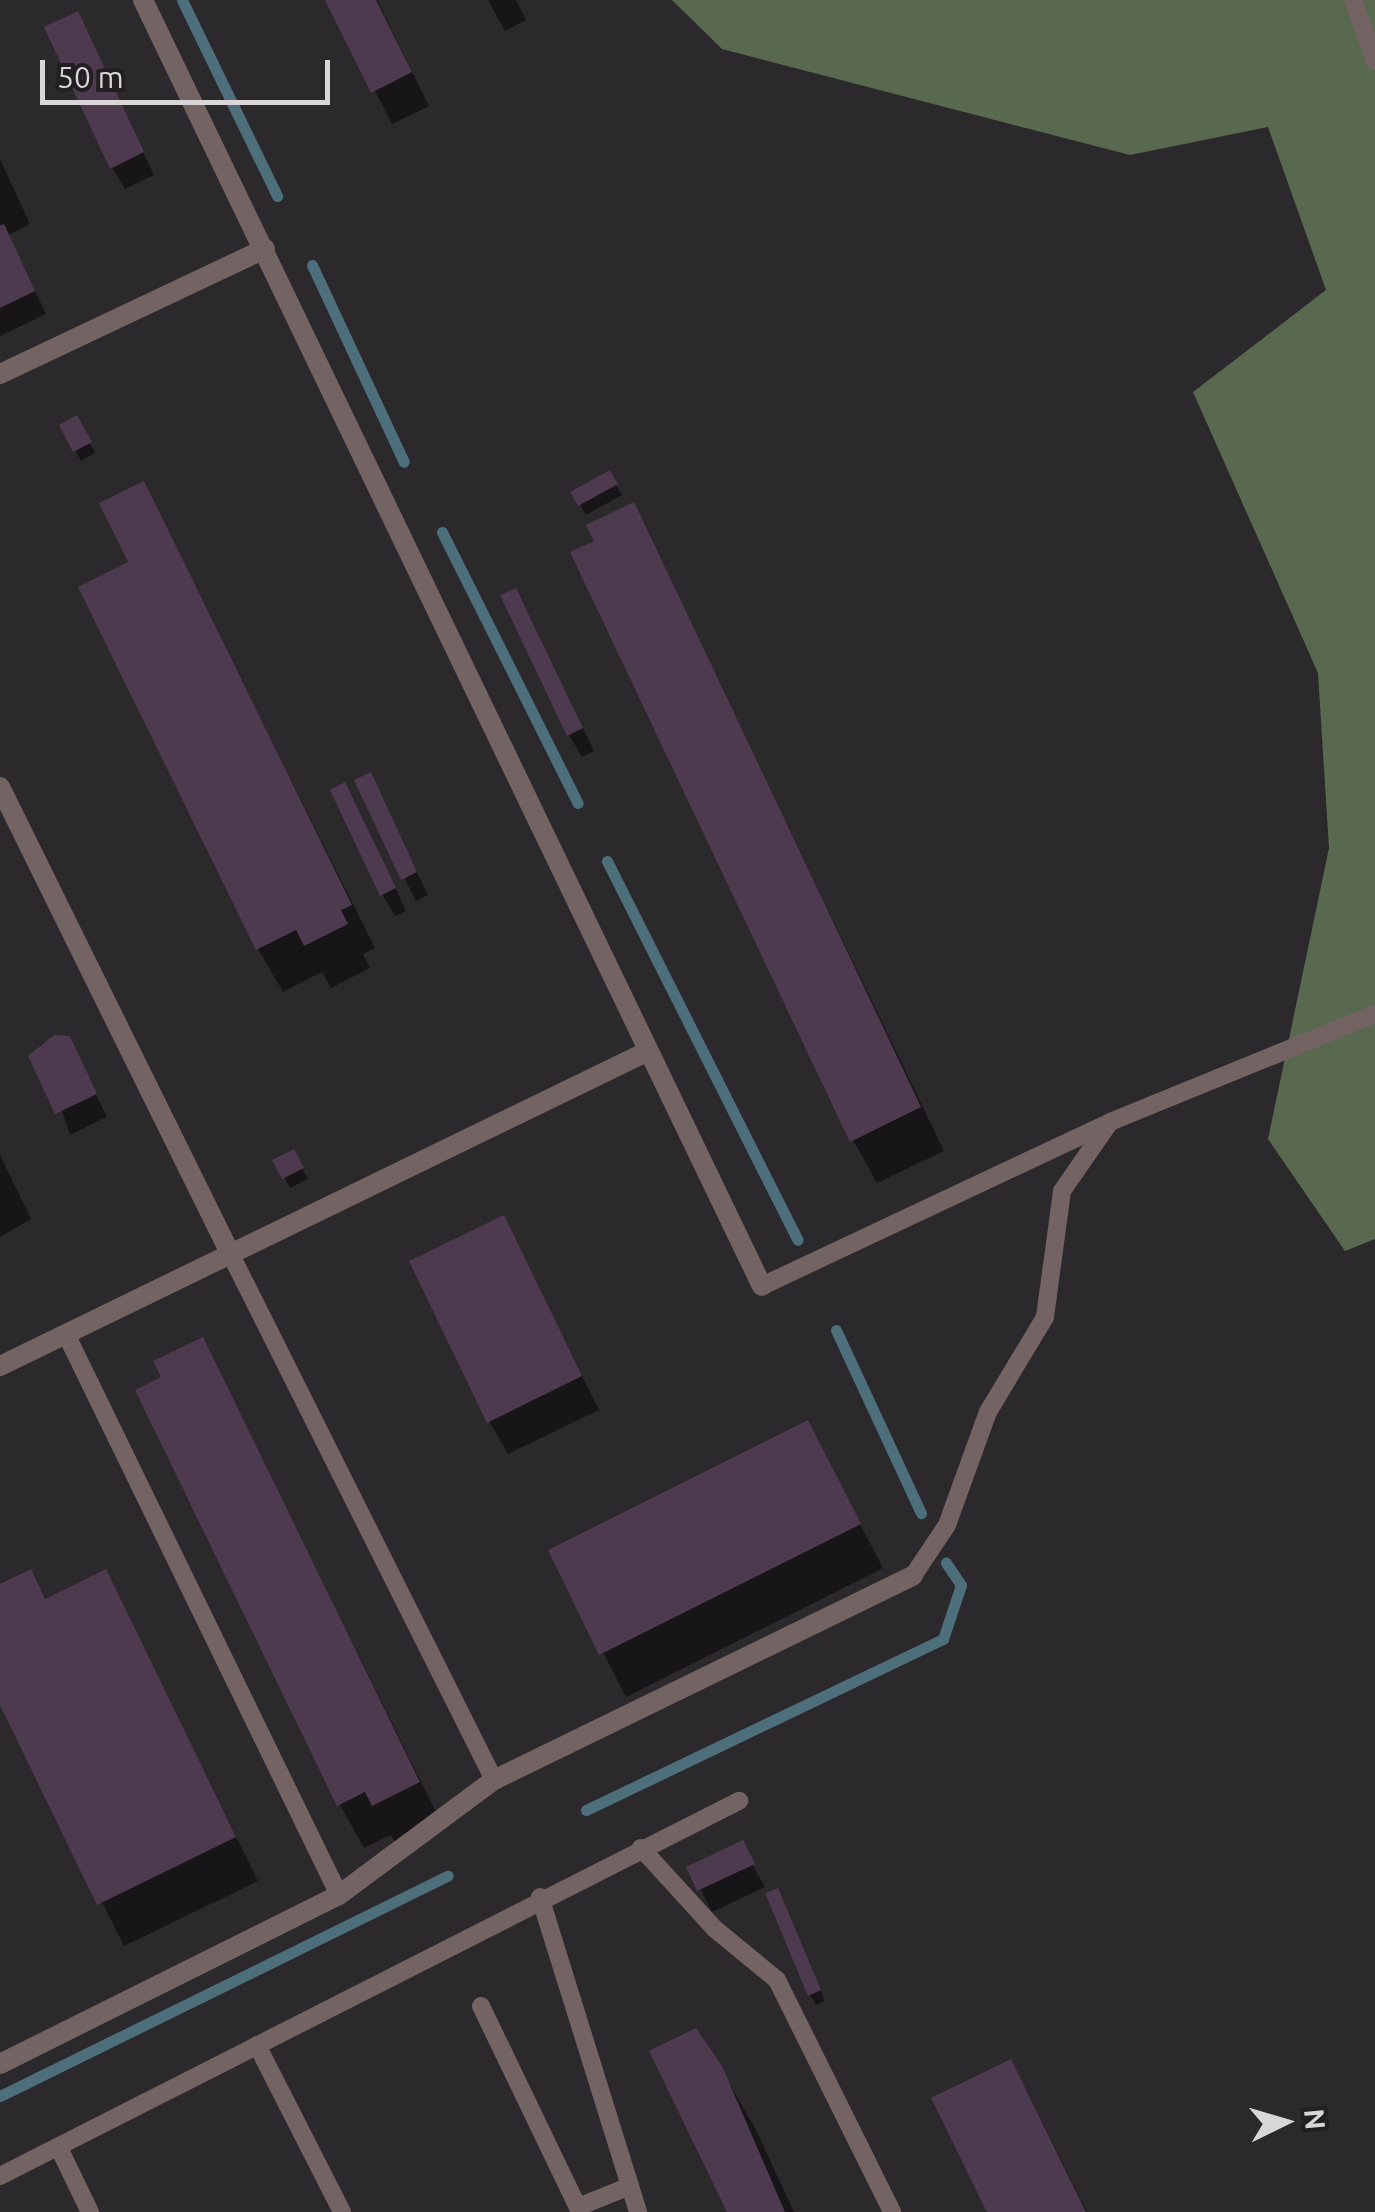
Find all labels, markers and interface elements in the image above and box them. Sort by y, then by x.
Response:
scale bar [45,40,335,102]
text: 50 m [57,60,124,94]
north arrow [1235,2072,1335,2172]
text: N [1299,2108,1332,2131]

